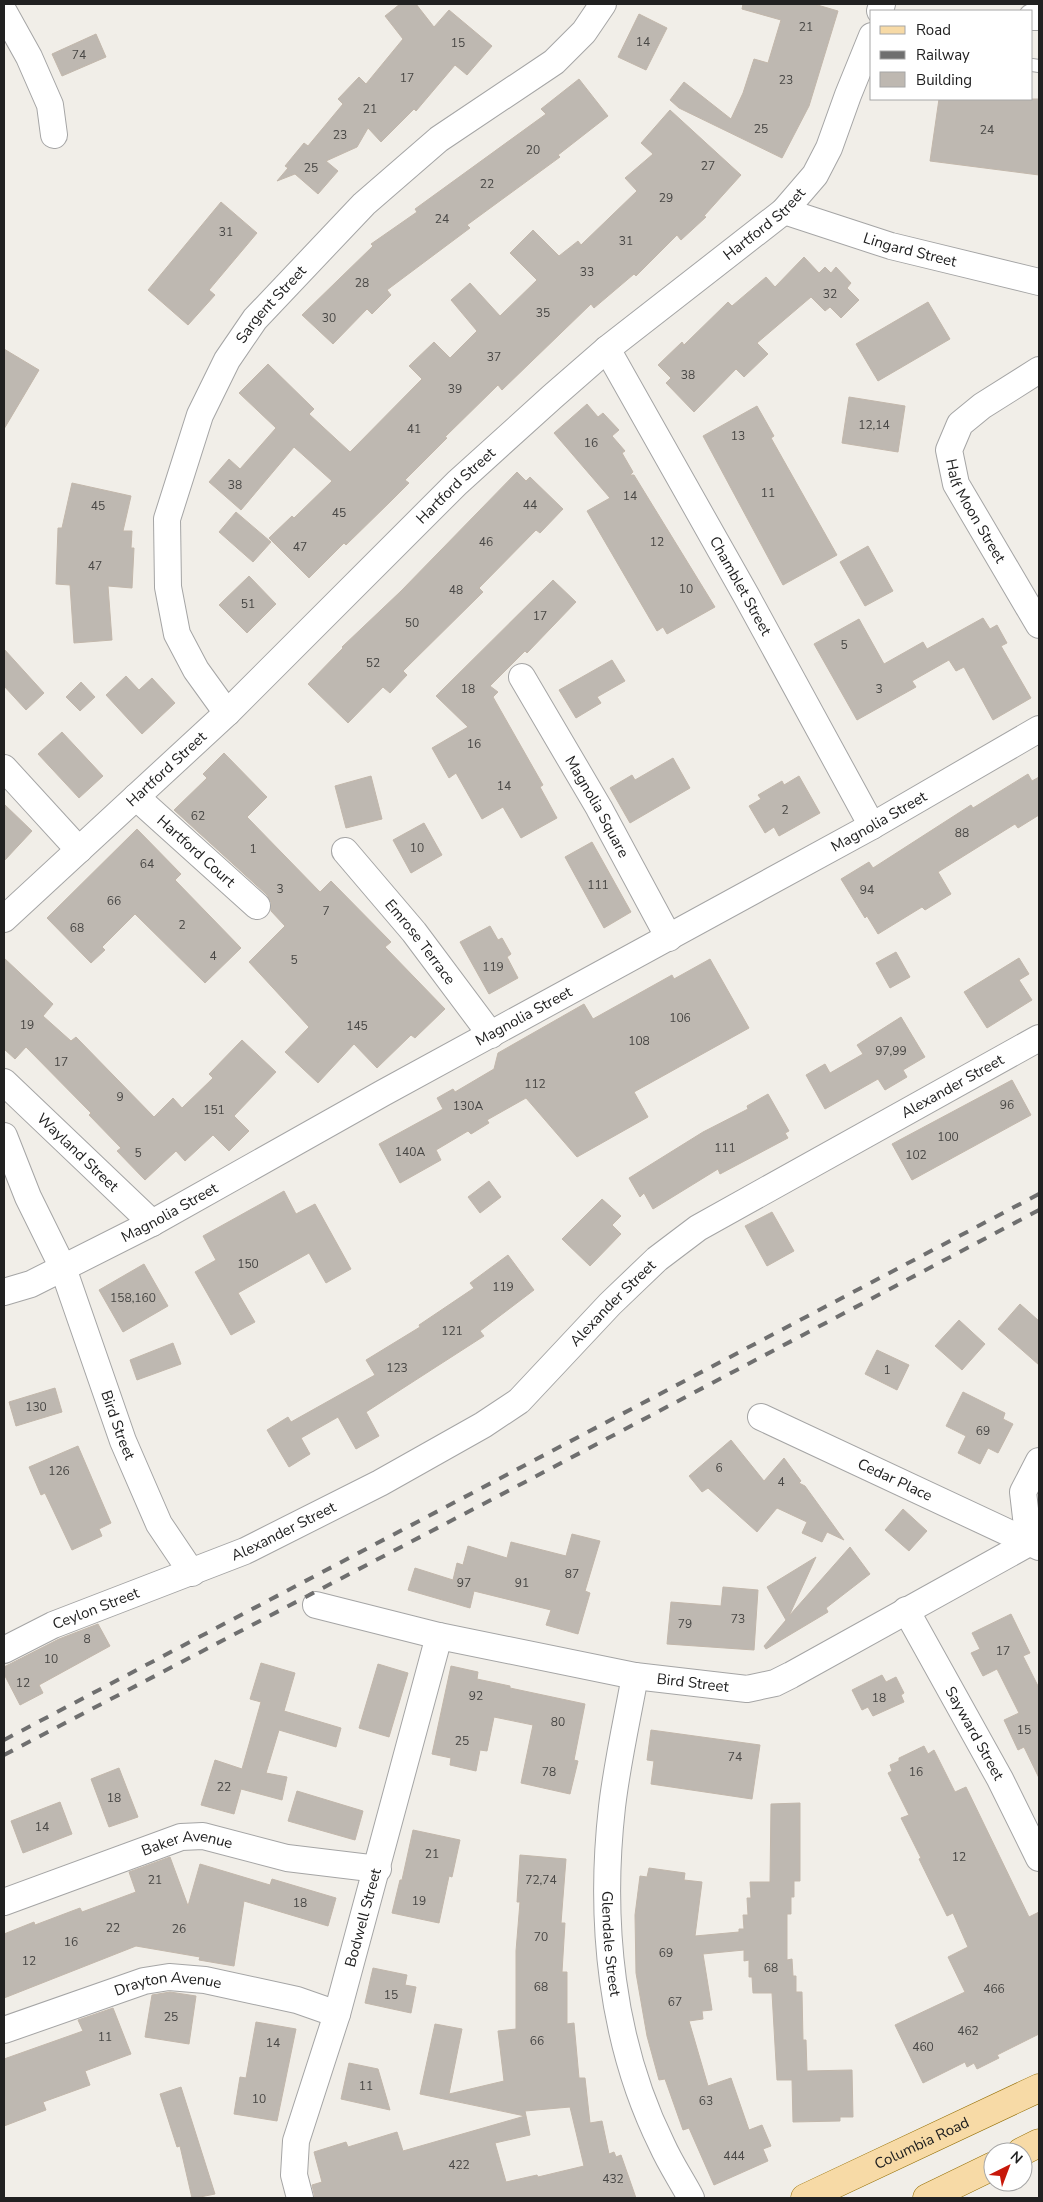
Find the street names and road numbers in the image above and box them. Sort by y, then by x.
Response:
street label: Hartford Street [719,183,810,265]
street label: Lingard Street [861,228,959,272]
street label: Sargent Street [231,261,311,347]
street label: Hartford Street [412,443,500,528]
street label: Half Moon Street [941,457,1011,567]
street label: Chamblet Street [705,533,777,640]
street label: Hartford Street [122,726,211,811]
street label: Magnolia Square [561,752,634,861]
street label: Magnolia Street [827,786,931,857]
street label: Hartford Court [153,811,240,892]
street label: Emrose Terrace [380,895,460,989]
street label: Magnolia Street [472,981,576,1051]
street label: Alexander Street [897,1049,1008,1123]
street label: Wayland Street [33,1109,124,1197]
street label: Magnolia Street [118,1178,222,1247]
street label: Alexander Street [565,1255,661,1351]
street label: Bird Street [96,1388,140,1463]
street label: Cedar Place [855,1454,936,1506]
street label: Alexander Street [228,1497,340,1565]
street label: Ceylon Street [50,1582,143,1634]
street label: Bird Street [656,1669,731,1697]
street label: Sayward Street [940,1683,1009,1784]
street label: Baker Avenue [139,1826,235,1861]
street label: Bodwell Street [340,1865,386,1969]
street label: Glendale Street [597,1891,625,1999]
street label: Drayton Avenue [112,1967,224,2001]
street label: Columbia Road [871,2112,972,2174]

